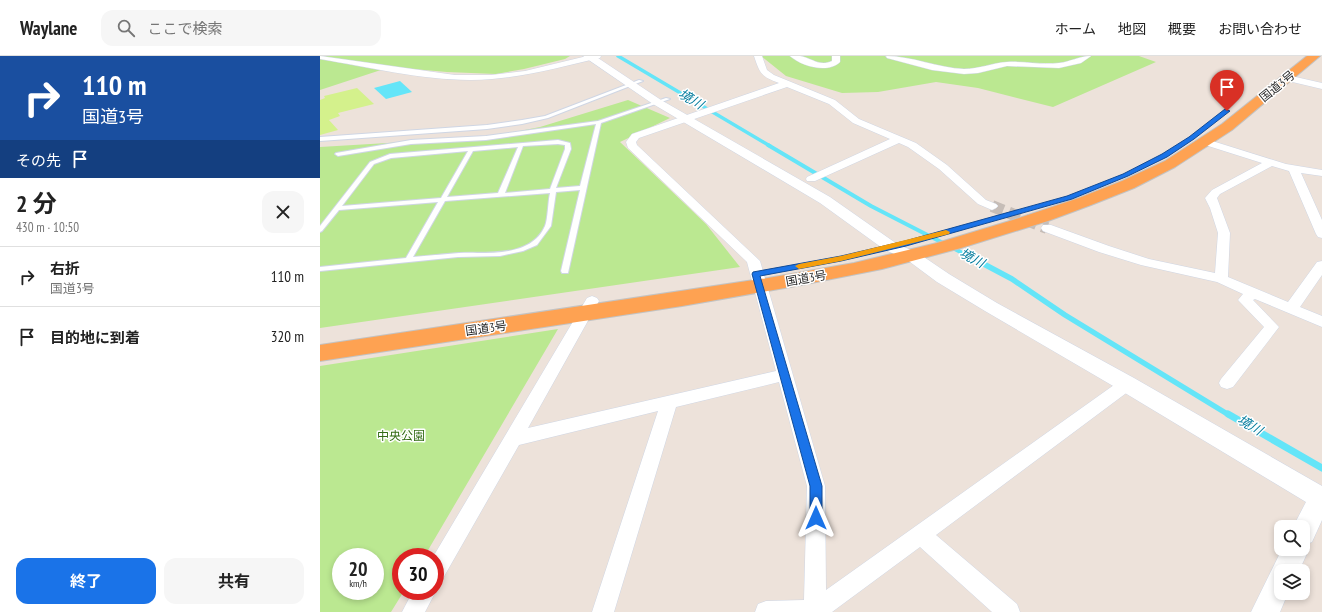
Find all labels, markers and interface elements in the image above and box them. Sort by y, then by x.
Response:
search box [101,10,381,46]
text: Waylane [20,16,77,40]
icon: search [115,17,137,39]
text: ここで検索 [147,19,222,38]
text: ホーム [1054,20,1096,38]
text: 地図 [1118,20,1146,38]
text: 概要 [1168,20,1196,38]
text: お問い合わせ [1218,20,1302,38]
text: 110 m [82,66,146,103]
street label: 国道3号 [1256,67,1298,105]
pin [1210,70,1244,111]
icon: right [16,72,68,124]
icon: arrive [1216,76,1238,98]
water label: 境川 [675,85,708,114]
text: 国道3号 [82,105,144,128]
icon: arrive [69,148,91,170]
text: その先 [16,151,61,170]
text: 2 分 [16,188,56,219]
button: close [262,191,304,233]
text: 430 m · 10:50 [16,219,79,236]
water label: 境川 [957,244,989,273]
text: 右折 [50,259,80,278]
icon: right [16,266,38,288]
text: 110 m [271,267,304,286]
street label: 国道3号 [784,267,828,289]
text: 国道3号 [50,280,95,297]
street label: 国道3号 [464,318,508,338]
icon: arrive [16,326,38,348]
text: 320 m [271,327,304,346]
text: 目的地に到着 [50,328,140,347]
water label: 境川 [1234,411,1267,440]
park label: 中央公園 [377,428,425,443]
position arrow [795,497,837,539]
map controls [1274,520,1310,600]
button: search [1274,520,1310,556]
speed limit sign: 30 [392,548,444,600]
text: 20 [348,556,368,582]
button: 終了 [16,558,156,604]
button: 共有 [164,558,304,604]
button: layers [1274,564,1310,600]
text: km/h [349,577,367,590]

